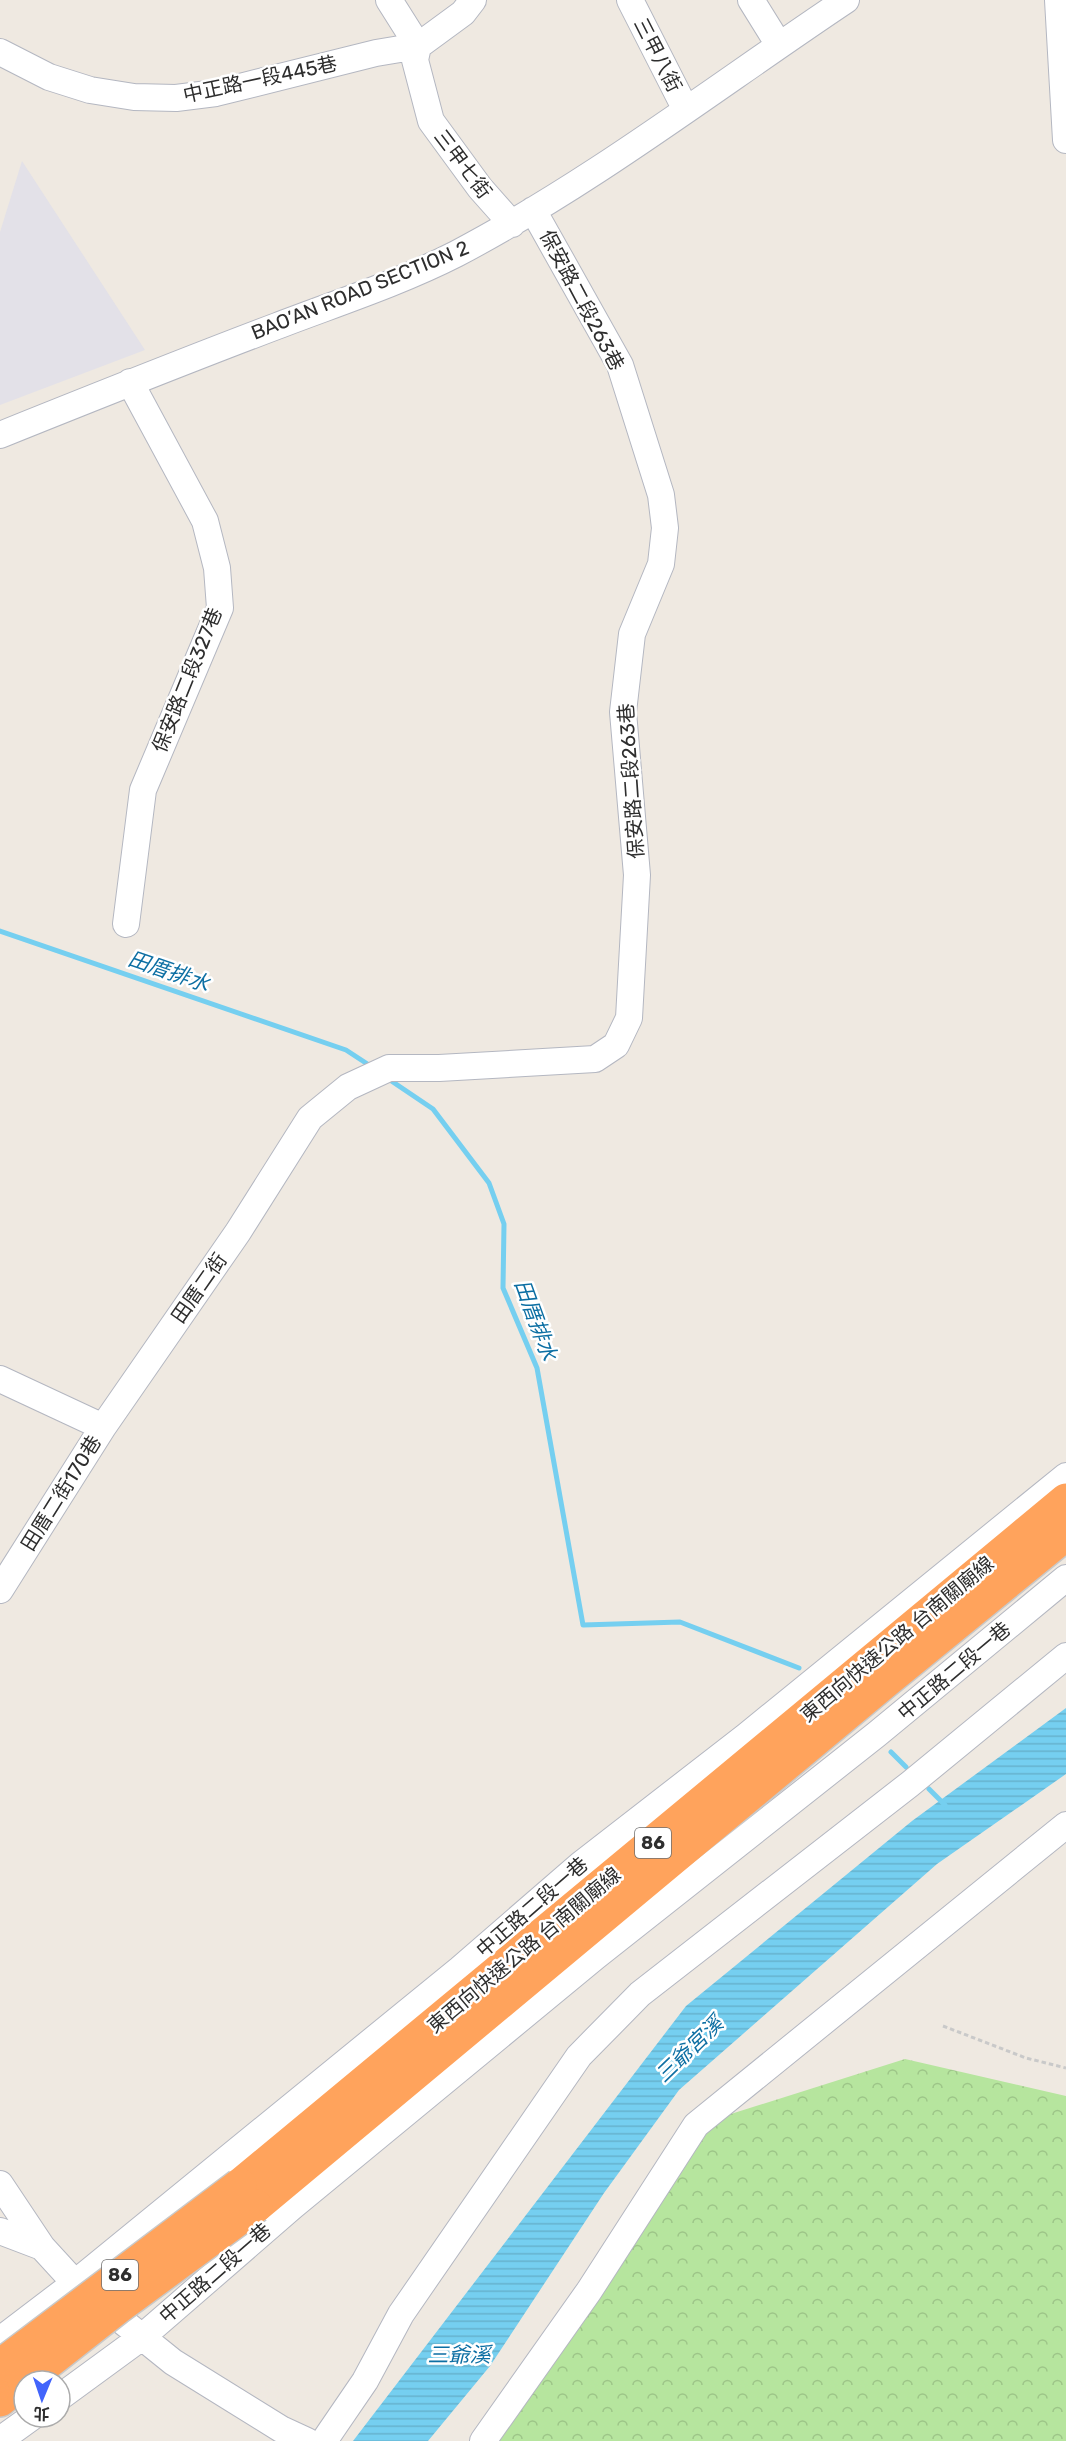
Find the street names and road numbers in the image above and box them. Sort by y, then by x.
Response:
street label: 三甲八街 [629,14,687,96]
street label: 中正路一段445巷 [181,51,339,107]
street label: 三甲七街 [429,125,497,203]
street label: 保安路二段263巷 [535,226,629,374]
street label: BAO’AN ROAD SECTION 2 [248,235,472,345]
street label: 保安路二段327巷 [147,604,227,756]
street label: 保安路二段263巷 [614,702,648,860]
street label: 田厝二街 [166,1248,232,1328]
street label: 田厝二街170巷 [16,1431,106,1555]
street label: 東西向快速公路 台南關廟線 [795,1551,999,1727]
street label: 中正路二段一巷 [893,1617,1015,1725]
road number: 86 [635,1828,671,1858]
street label: 中正路二段一巷 [471,1852,593,1962]
street label: 東西向快速公路 台南關廟線 [422,1862,626,2038]
street label: 中正路二段一巷 [154,2218,276,2328]
road number: 86 [102,2260,138,2290]

